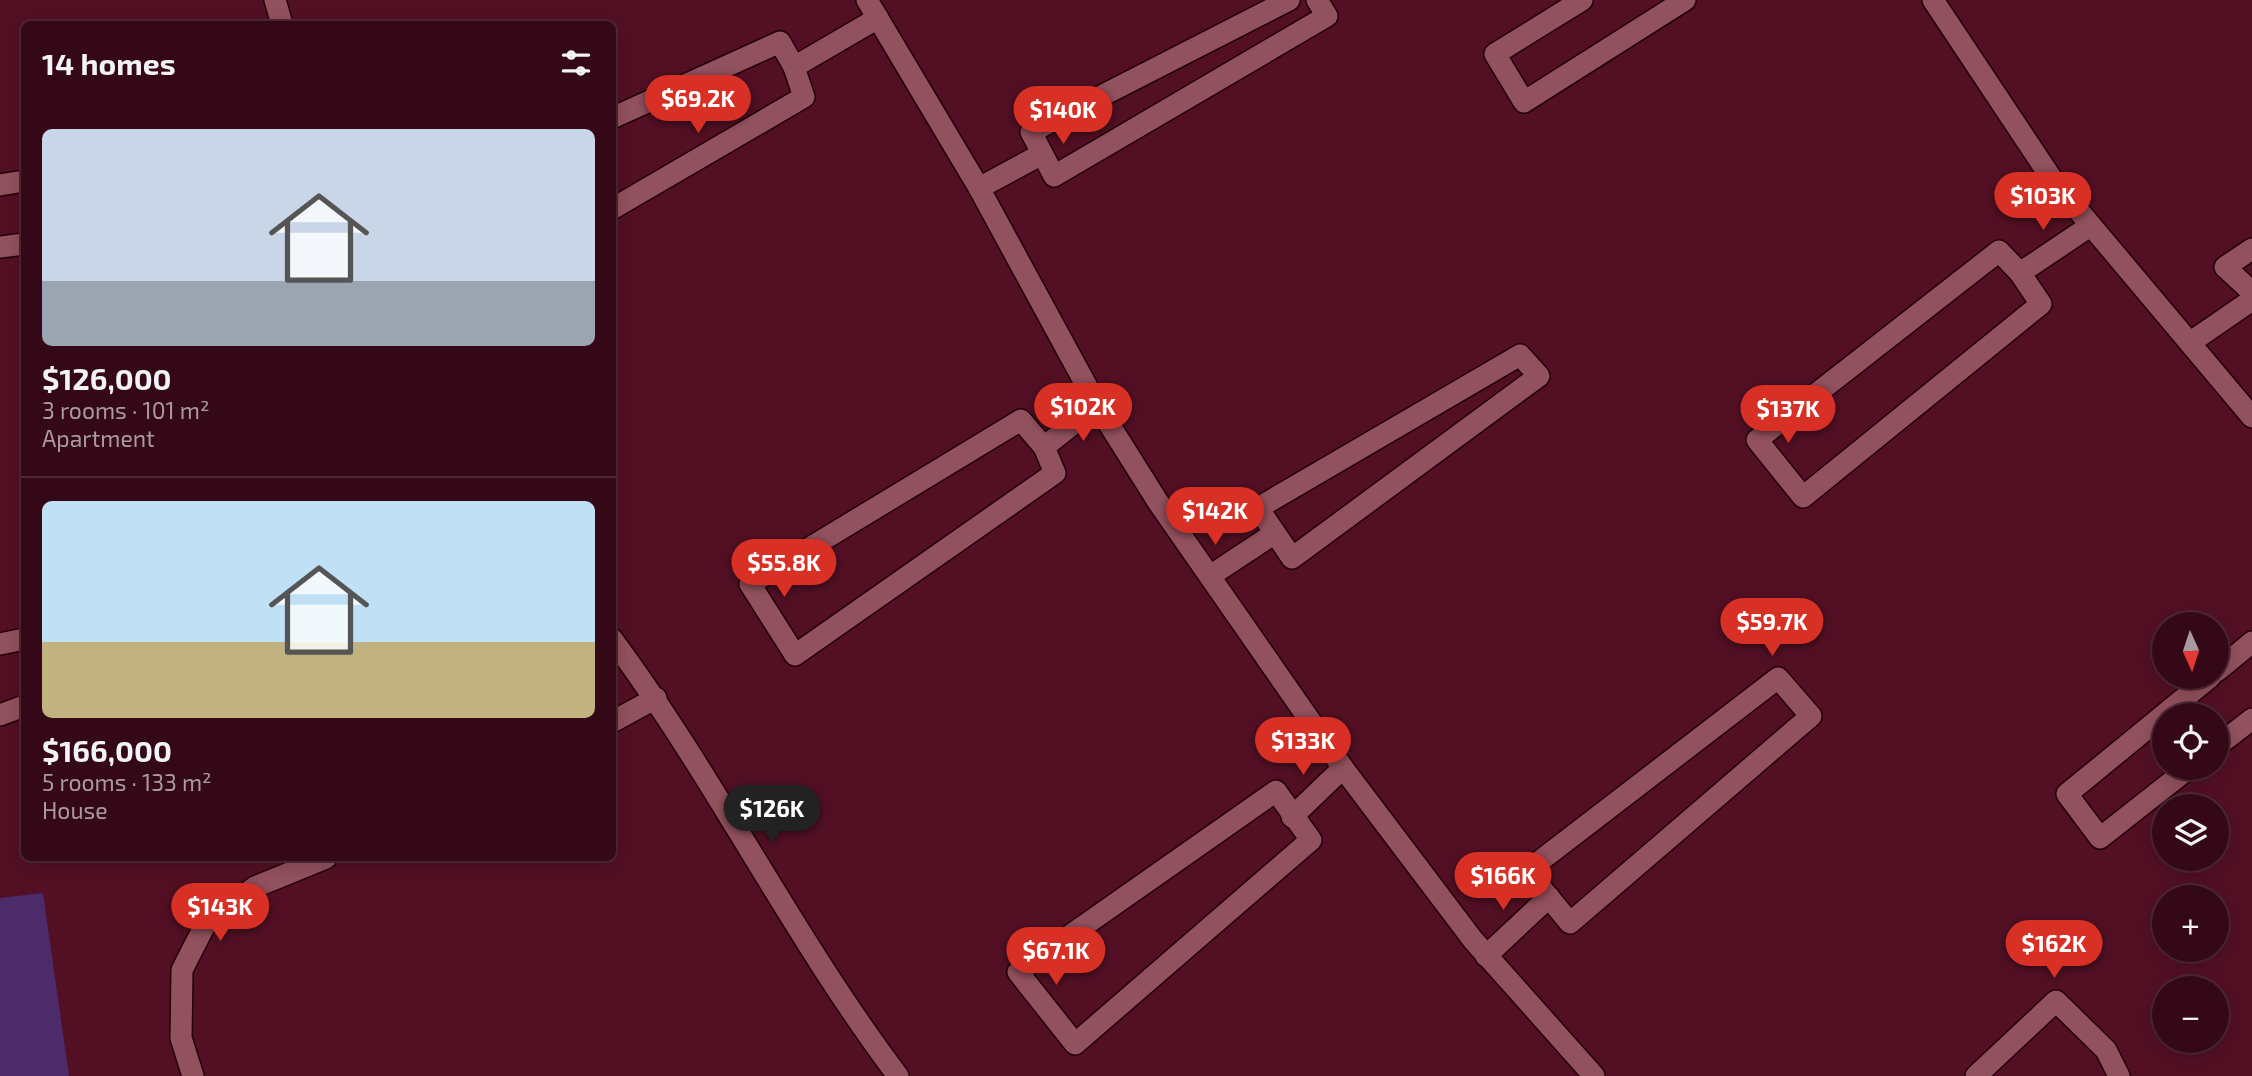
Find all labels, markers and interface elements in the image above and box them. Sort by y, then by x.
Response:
icon: filters [557,44,595,82]
text: 14 homes [42,45,176,81]
pin: $69.2K [641,76,755,135]
text: $69.2K [661,84,735,112]
pin: $140K [1014,86,1112,146]
text: $140K [1029,95,1097,123]
pin: $103K [1994,173,2092,232]
icon: home [256,175,382,301]
text: $103K [2010,181,2076,209]
text: $126,000 [42,360,172,396]
pin: $102K [1034,384,1132,443]
pin: $137K [1739,386,1837,445]
text: $102K [1050,392,1116,420]
text: $137K [1756,394,1820,422]
text: 3 rooms · 101 m² [42,396,209,424]
text: Apartment [42,424,155,452]
pin: $142K [1166,488,1264,547]
text: $142K [1182,496,1248,524]
pin: $55.8K [727,540,841,599]
icon: home [256,547,382,673]
text: $55.8K [747,548,821,576]
pin: $59.7K [1715,598,1829,658]
text: $59.7K [1736,607,1808,635]
north arrow [2152,612,2230,690]
map controls [2152,612,2229,1053]
button: locate [2152,703,2229,780]
pin: $133K [1254,718,1352,777]
text: $133K [1271,726,1335,754]
text: $166,000 [42,732,172,768]
text: 5 rooms · 133 m² [42,768,212,796]
pin: $126K [723,786,821,845]
text: $126K [740,794,804,822]
button: layers [2152,794,2229,871]
text: House [42,796,108,824]
pin: $166K [1454,852,1552,912]
text: $166K [1471,861,1536,889]
pin: $143K [171,884,269,943]
button: + [2152,885,2229,962]
text: $143K [187,892,253,920]
pin: $162K [2005,920,2103,980]
pin: $67.1K [999,928,1113,987]
text: $162K [2022,929,2086,957]
text: $67.1K [1022,936,1090,964]
button: − [2152,976,2229,1053]

